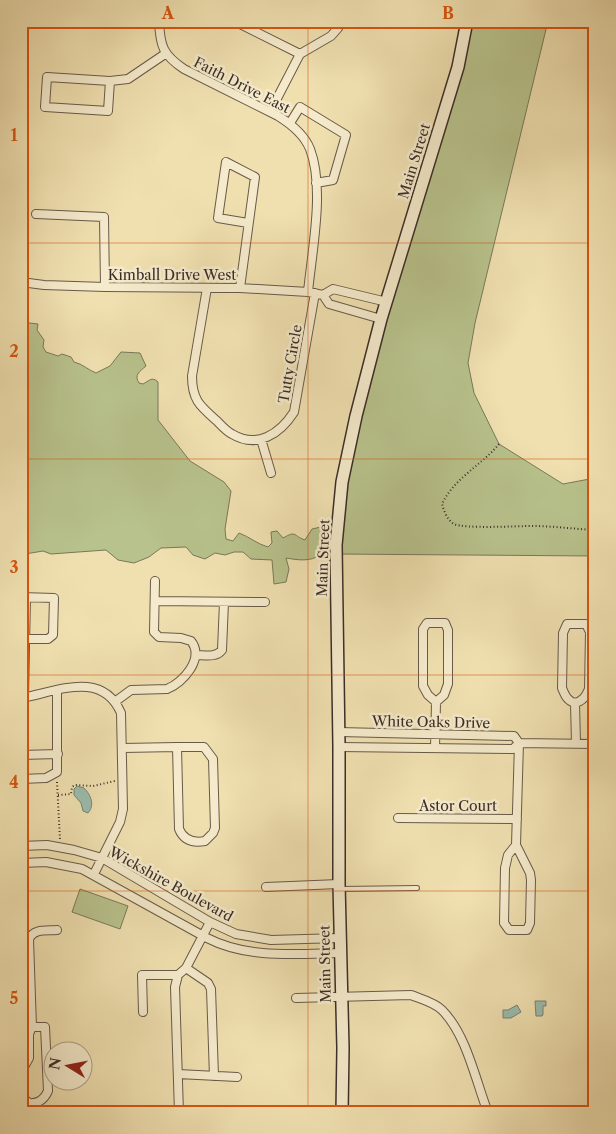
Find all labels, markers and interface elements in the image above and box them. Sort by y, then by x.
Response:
text: A [161,3,175,23]
text: B [442,3,454,23]
street label: Faith Drive East [191,53,293,117]
street label: Main Street [394,121,434,201]
text: 1 [10,125,18,145]
street label: Kimball Drive West [108,266,236,284]
street label: Tutty Circle [274,323,306,405]
text: 2 [9,341,19,361]
street label: Main Street [313,519,333,597]
text: 3 [9,557,19,577]
street label: White Oaks Drive [371,712,491,732]
text: 4 [9,772,19,792]
street label: Astor Court [418,797,497,815]
street label: Wickshire Boulevard [105,842,237,926]
street label: Main Street [315,925,335,1003]
text: 5 [10,988,19,1008]
north arrow [42,1042,92,1092]
text: N [45,1056,65,1071]

